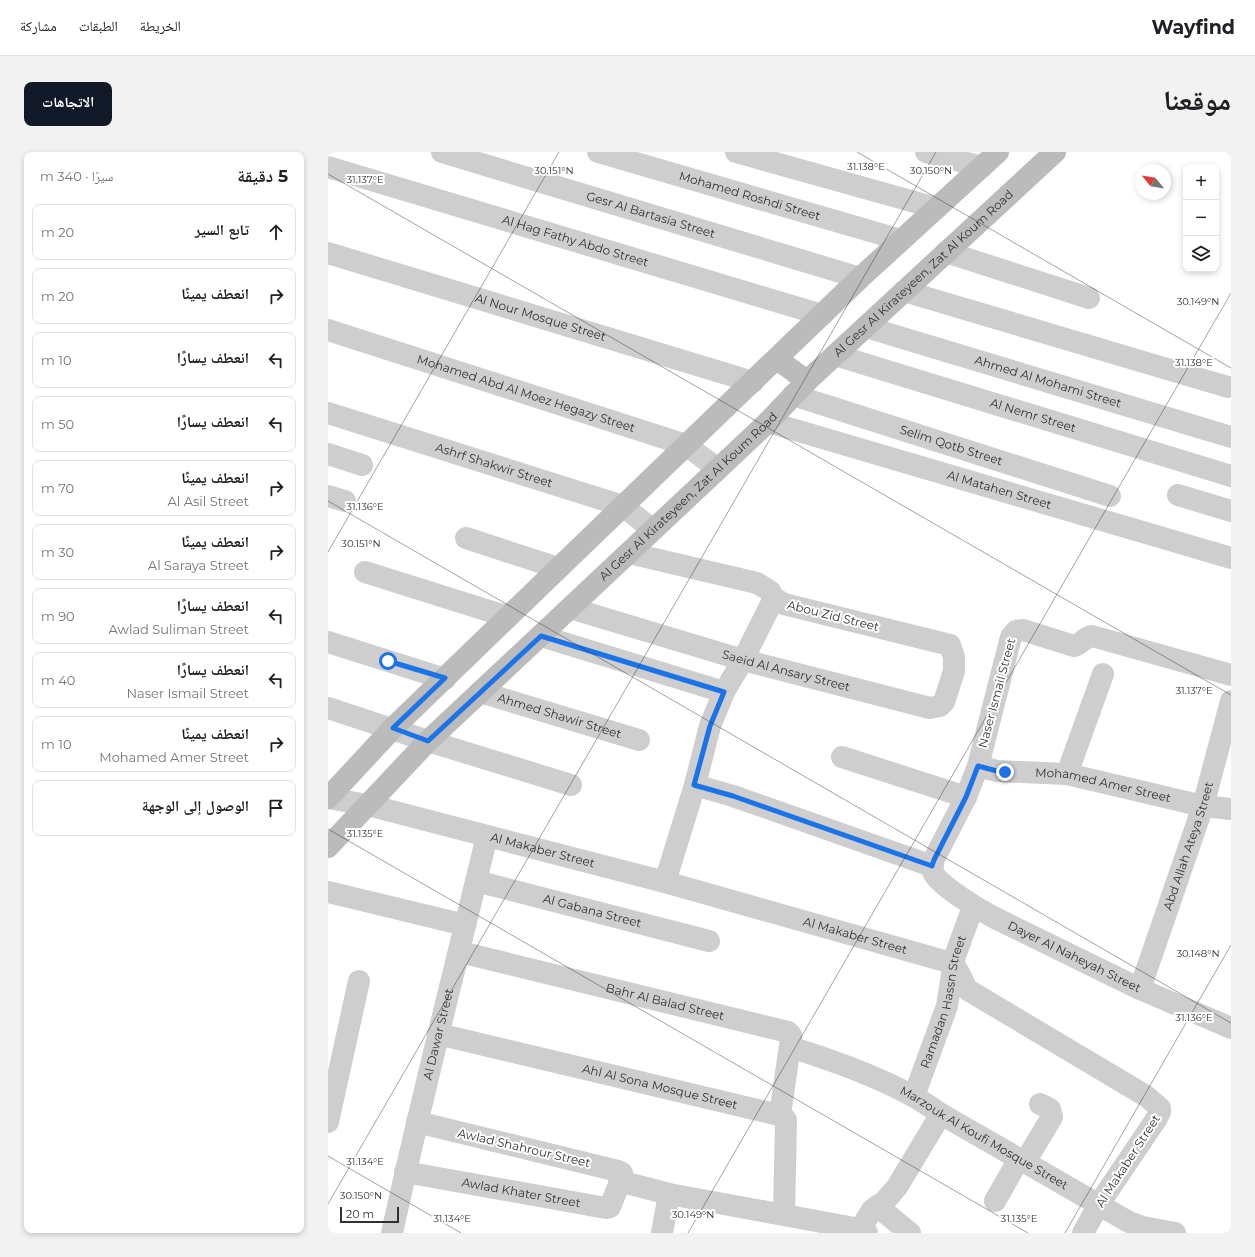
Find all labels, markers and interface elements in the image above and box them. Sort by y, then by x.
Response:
text: Wayfind [1151,16,1235,39]
text: مشاركة [20,17,57,35]
text: الطبقات [79,17,118,35]
text: الخريطة [140,17,181,35]
button: الاتجاهات [24,82,112,126]
text: موقعنا [1163,83,1231,117]
text: 31.138°E [847,160,885,173]
text: 30.151°N [534,164,574,177]
text: 30.150°N [910,164,952,177]
north arrow [1135,164,1171,200]
map controls [1183,164,1219,272]
button: + [1183,164,1219,200]
text: 5 دقيقة [237,166,288,186]
text: سيرًا · 340 m [40,168,113,184]
street label: Mohamed Roshdi Street [677,168,822,223]
text: 31.137°E [346,173,384,186]
street label: Al Gesr Al Kirateyeen, Zat Al Koum Road [830,187,1016,360]
street label: Gesr Al Bartasia Street [585,188,717,241]
button: − [1183,200,1219,236]
street label: Al Hag Fathy Abdo Street [500,212,650,270]
text: تابع السير [195,220,249,239]
icon: ahead [265,221,287,243]
text: 20 m [41,224,74,240]
button: layers [1183,236,1219,272]
text: انعطف يمينًا [181,284,249,303]
icon: right [265,285,287,307]
text: 20 m [41,288,74,304]
street label: Al Nour Mosque Street [473,290,608,344]
text: 30.149°N [1177,295,1219,308]
text: انعطف يسارًا [177,348,249,367]
icon: left [265,349,287,371]
street label: Mohamed Abd Al Moez Hegazy Street [415,351,637,435]
text: 10 m [41,352,72,368]
street label: Ahmed Al Mohami Street [973,352,1123,411]
text: 31.138°E [1175,356,1213,369]
street label: Al Nemr Street [988,395,1078,435]
street label: Al Gesr Al Kirateyeen, Zat Al Koum Road [596,409,780,583]
text: انعطف يسارًا [177,412,249,431]
icon: left [265,413,287,435]
text: 50 m [41,416,74,432]
street label: Selim Qotb Street [898,422,1005,468]
street label: Ashrf Shakwir Street [434,439,555,490]
street label: Al Matahen Street [945,467,1054,512]
text: انعطف يمينًا [181,468,249,487]
icon: right [265,477,287,499]
text: 70 m [41,480,74,496]
text: Al Asil Street [167,493,249,509]
text: 31.136°E [346,500,384,513]
text: انعطف يمينًا [181,532,249,551]
text: 30.151°N [341,537,381,550]
icon: right [265,541,287,563]
text: 30 m [41,544,74,560]
text: Al Saraya Street [148,557,249,573]
text: انعطف يسارًا [177,596,249,615]
street label: Abou Zid Street [786,597,881,634]
icon: left [265,605,287,627]
text: 90 m [41,608,75,624]
text: Awlad Suliman Street [109,621,249,637]
street label: Naser Ismail Street [975,636,1018,749]
street label: Saeid Al Ansary Street [720,646,852,694]
route start [379,652,397,670]
text: انعطف يسارًا [177,660,249,679]
icon: left [265,669,287,691]
text: 40 m [41,672,75,688]
text: 31.137°E [1175,684,1213,697]
text: Naser Ismail Street [127,685,249,701]
street label: Ahmed Shawir Street [496,690,623,741]
text: انعطف يمينًا [181,724,249,743]
icon: right [265,733,287,755]
text: 10 m [41,736,72,752]
text: Mohamed Amer Street [99,749,249,765]
route end [996,763,1014,781]
street label: Mohamed Amer Street [1035,765,1173,805]
street label: Abd Allah Ateya Street [1160,780,1216,912]
text: الوصول إلى الوجهة [142,796,249,815]
icon: arrive [265,797,287,819]
text: 31.135°E [347,827,384,840]
street label: Al Makaber Street [489,829,597,871]
street label: Al Gabana Street [541,891,643,930]
street label: Al Makaber Street [802,913,909,957]
street label: Dayer Al Naheyah Street [1005,917,1144,995]
street label: Ramadan Hassn Street [917,933,969,1070]
text: 30.148°N [1176,947,1220,960]
street label: Bahr Al Balad Street [604,980,726,1023]
street label: Al Dawar Street [420,987,456,1081]
text: 31.136°E [1175,1011,1213,1024]
street label: Ahl Al Sona Mosque Street [581,1061,739,1112]
street label: Marzouk Al Koufi Mosque Street [898,1082,1071,1193]
street label: Al Makaber Street [1092,1112,1163,1210]
street label: Awlad Shahrour Street [456,1125,592,1170]
text: 31.134°E [346,1155,384,1168]
street label: Awlad Khater Street [461,1174,582,1210]
text: 30.150°N [340,1189,382,1202]
scale bar [340,1205,399,1224]
text: 20 m [346,1207,374,1221]
text: 30.149°N [672,1208,714,1221]
text: 31.134°E [433,1212,471,1225]
text: 31.135°E [1001,1212,1038,1225]

